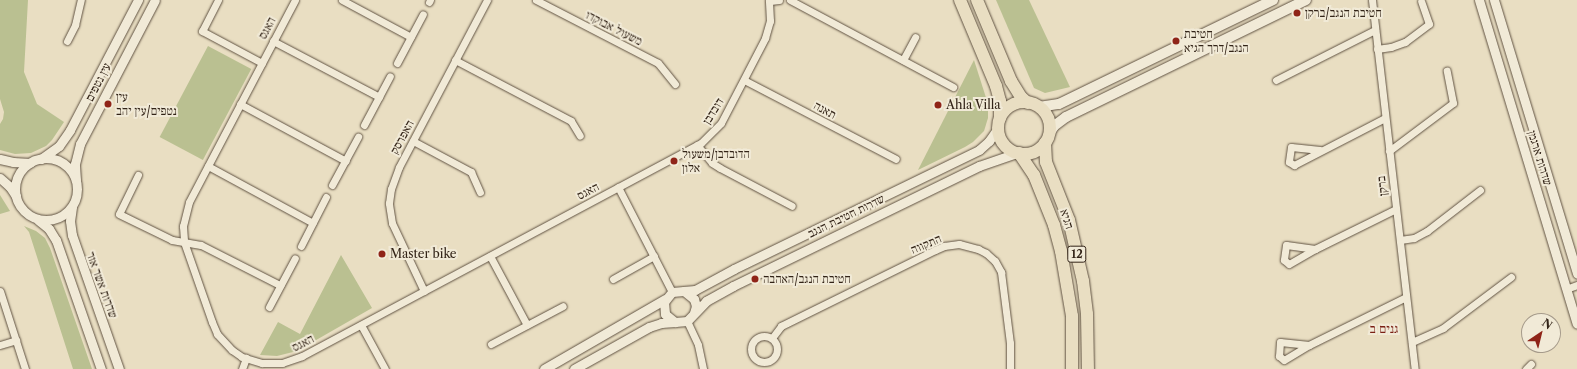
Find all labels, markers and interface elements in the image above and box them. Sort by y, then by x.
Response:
place label: חטיבת הנגב/ברקן [1305,6,1382,20]
street label: משעול אבוקדו [583,8,645,48]
marker: חטיבת הנגב/ברקן [1292,8,1302,18]
street label: האגס [255,15,279,41]
place label: חטיבת הנגב/דרך הגיא [1184,27,1249,55]
marker: חטיבת הנגב/דרך הגיא [1171,36,1181,46]
street label: עין נטפים [82,60,114,104]
place label: עין נטפים/עין יהב [116,90,177,118]
street label: דובדבן [699,95,727,127]
street label: תאנה [811,98,839,122]
place label: Ahla Villa [946,98,1001,112]
marker: עין נטפים/עין יהב [103,99,113,109]
marker: Ahla Villa [933,100,943,110]
street label: האפרסק [387,117,417,157]
street label: שדרות ארגמן [1525,129,1555,187]
place label: הדובדבן/משעול אלון [682,147,750,175]
marker: הדובדבן/משעול אלון [669,156,679,166]
street label: ברקן [1374,175,1390,197]
street label: האגס [575,179,601,203]
street label: שדרות חטיבת הנגב [805,191,887,241]
street label: הגיא [1057,207,1077,231]
street label: התקווה [908,231,944,257]
road number: 12 [1067,245,1087,263]
place label: Master bike [390,247,457,261]
marker: Master bike [377,249,387,259]
street label: שדרות אשר אזר [83,250,121,320]
place label: חטיבת הנגב/האהבה [763,272,851,286]
marker: חטיבת הנגב/האהבה [750,274,760,284]
north arrow [1521,313,1561,353]
text: N [1539,316,1555,332]
district label: גנים ב [1369,320,1399,336]
street label: האגס [290,331,316,355]

